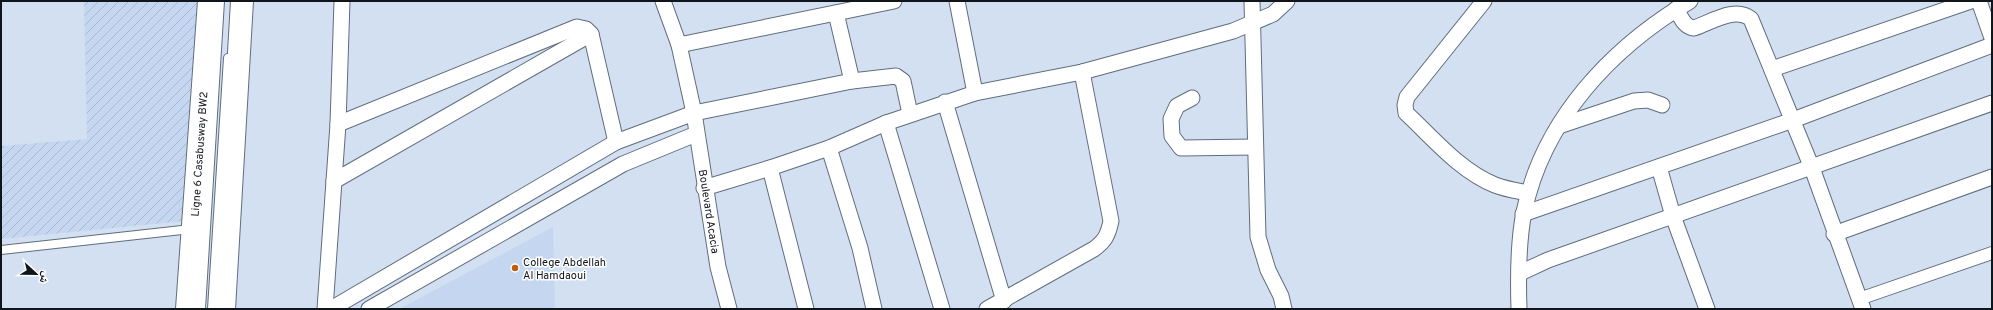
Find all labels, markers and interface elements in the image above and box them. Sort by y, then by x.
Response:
street label: Ligne 6 Casabusway BW2 [189,91,211,217]
street label: Boulevard Acacia [695,169,722,255]
north arrow [16,254,56,294]
place label: College Abdellah Al Hamdaoui [523,256,606,283]
marker: College Abdellah Al Hamdaoui [510,263,520,273]
text: ش [36,269,53,286]

